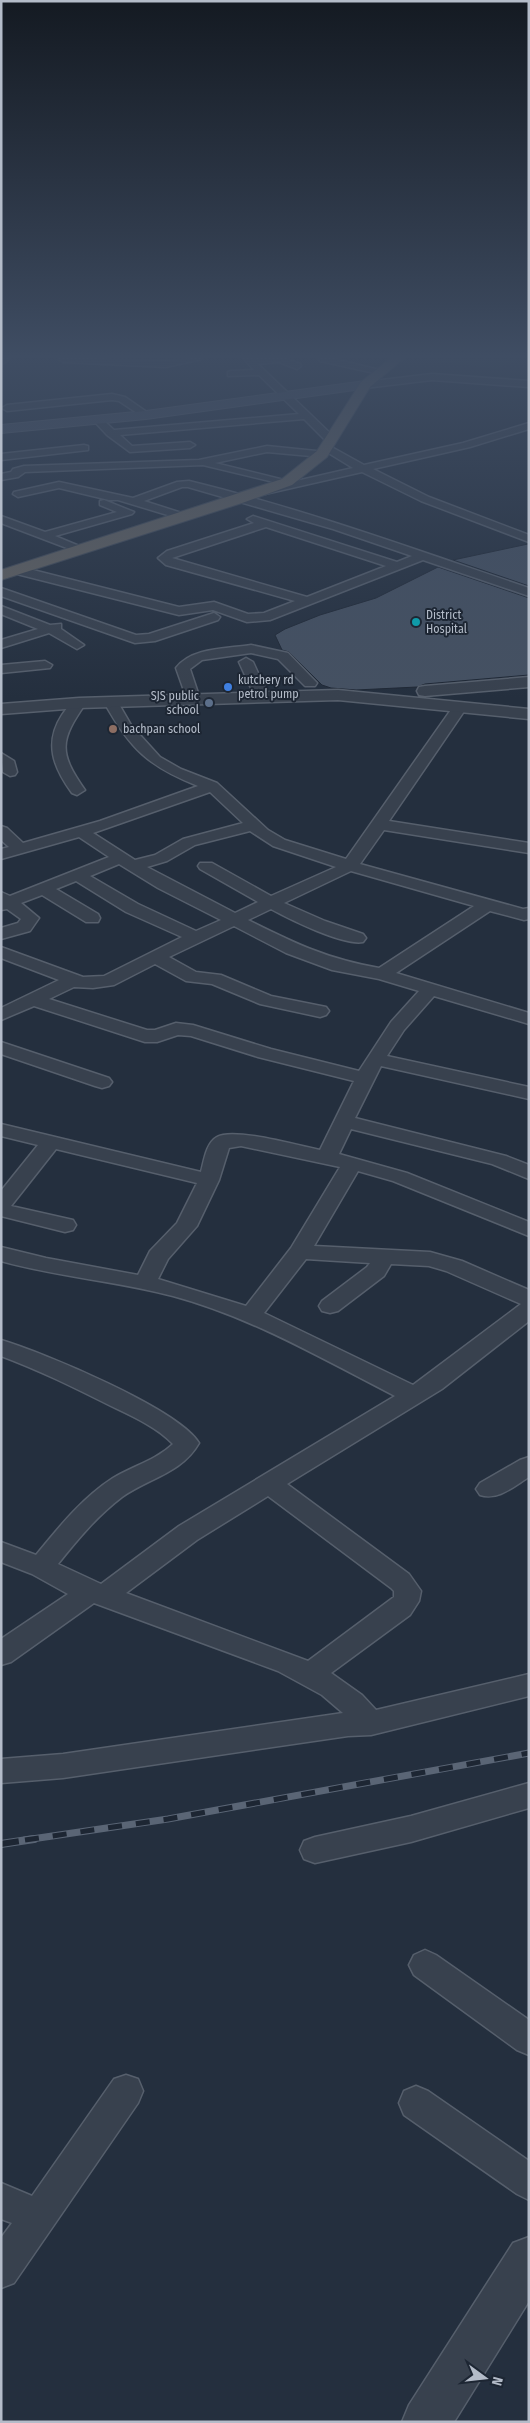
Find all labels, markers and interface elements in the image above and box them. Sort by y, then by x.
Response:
place label: District Hospital [426,608,467,636]
marker: District Hospital [410,616,422,628]
place label: kutchery rd petrol pump [238,673,299,701]
marker: kutchery rd petrol pump [222,681,234,693]
place label: SJS public school [151,689,199,717]
marker: SJS public school [203,697,215,709]
place label: bachpan school [123,722,200,736]
marker: bachpan school [107,723,119,735]
north arrow [460,2353,510,2403]
text: N [488,2375,506,2387]

